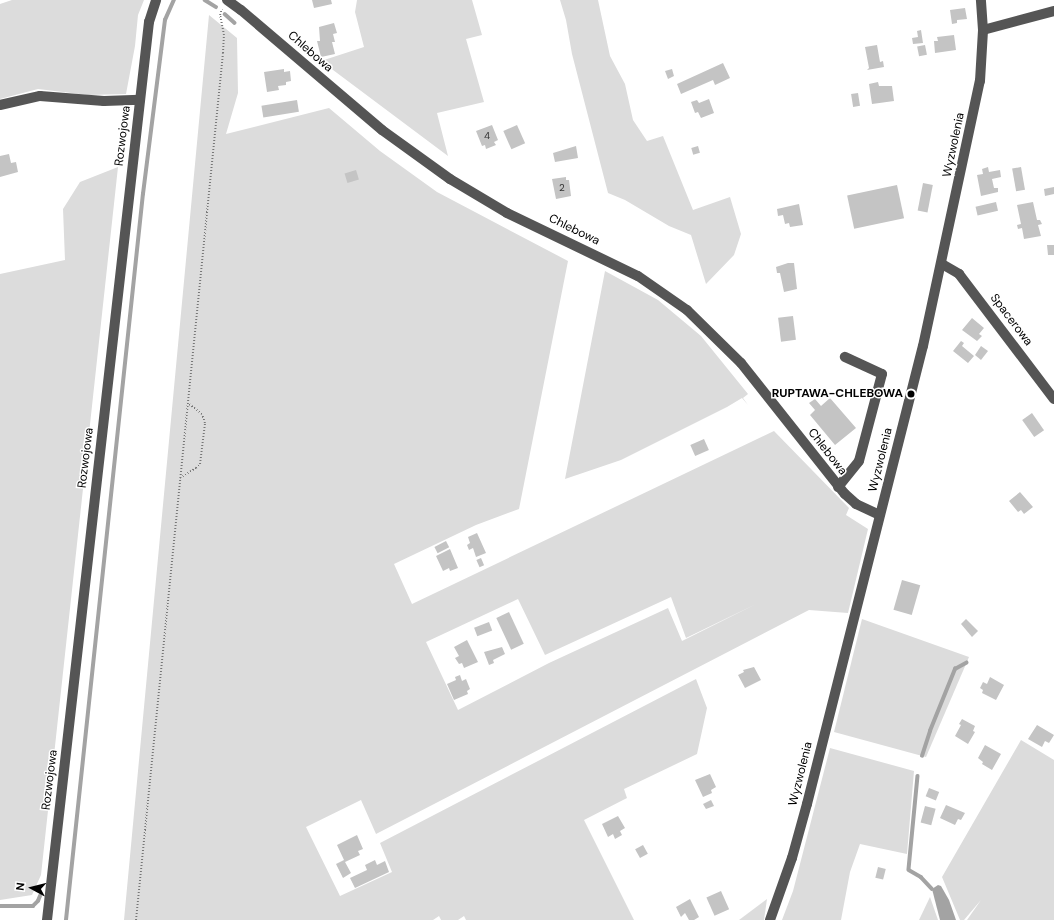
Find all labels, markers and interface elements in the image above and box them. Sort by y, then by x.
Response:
street label: Chlebowa [285,29,335,75]
street label: Rozwojowa [112,105,134,167]
street label: Wyzwolenia [940,111,968,179]
house number: 4 [484,130,490,142]
house number: 2 [559,182,565,194]
street label: Chlebowa [546,212,602,248]
street label: Spacerowa [987,291,1035,349]
place label: RUPTAWA-CHLEBOWA [772,387,903,401]
marker: RUPTAWA-CHLEBOWA [906,389,916,399]
street label: Chlebowa [804,426,850,478]
street label: Wyzwolenia [866,426,896,494]
street label: Rozwojowa [75,427,97,489]
street label: Wyzwolenia [786,740,816,808]
street label: Rozwojowa [39,749,61,811]
north arrow [12,868,52,908]
text: N [13,882,28,891]

